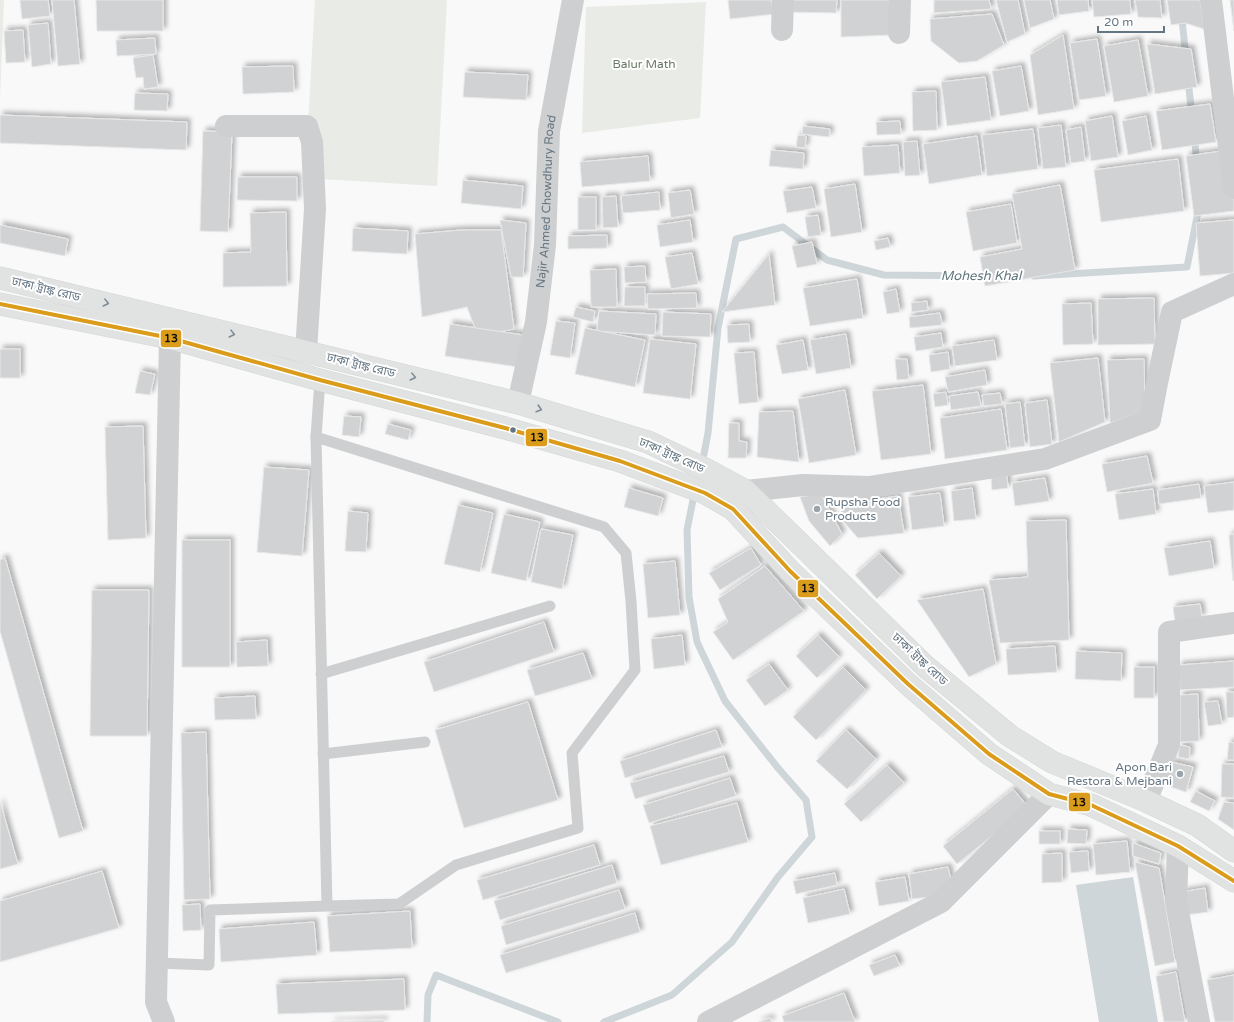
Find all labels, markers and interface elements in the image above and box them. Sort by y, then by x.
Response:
scale bar [1098,8,1164,34]
text: 20 m [1104,15,1133,29]
park label: Balur Math [612,57,676,71]
street label: Najir Ahmed Chowdhury Road [533,114,559,289]
water label: Mohesh Khal [941,268,1023,284]
street label: ঢাকা ট্রাঙ্ক রোড [9,273,82,304]
one-way arrow [103,299,109,307]
line badge: 13 [160,329,182,348]
one-way arrow [229,329,235,337]
text: 13 [164,332,178,345]
street label: ঢাকা ট্রাঙ্ক রোড [324,349,397,380]
one-way arrow [410,373,416,381]
one-way arrow [535,404,542,413]
unlabelled marker [508,425,518,435]
line badge: 13 [525,428,548,447]
text: 13 [530,431,544,444]
street label: ঢাকা ট্রাঙ্ক রোড [636,433,708,476]
place label: Rupsha Food Products [825,495,900,523]
marker: Rupsha Food Products [812,504,822,514]
line badge: 13 [797,579,819,598]
text: 13 [801,582,815,595]
street label: ঢাকা ট্রাঙ্ক রোড [889,629,951,688]
place label: Apon Bari Restora & Mejbani [1067,760,1172,788]
marker: Apon Bari Restora & Mejbani [1175,769,1185,779]
line badge: 13 [1068,792,1091,812]
text: 13 [1072,796,1086,809]

